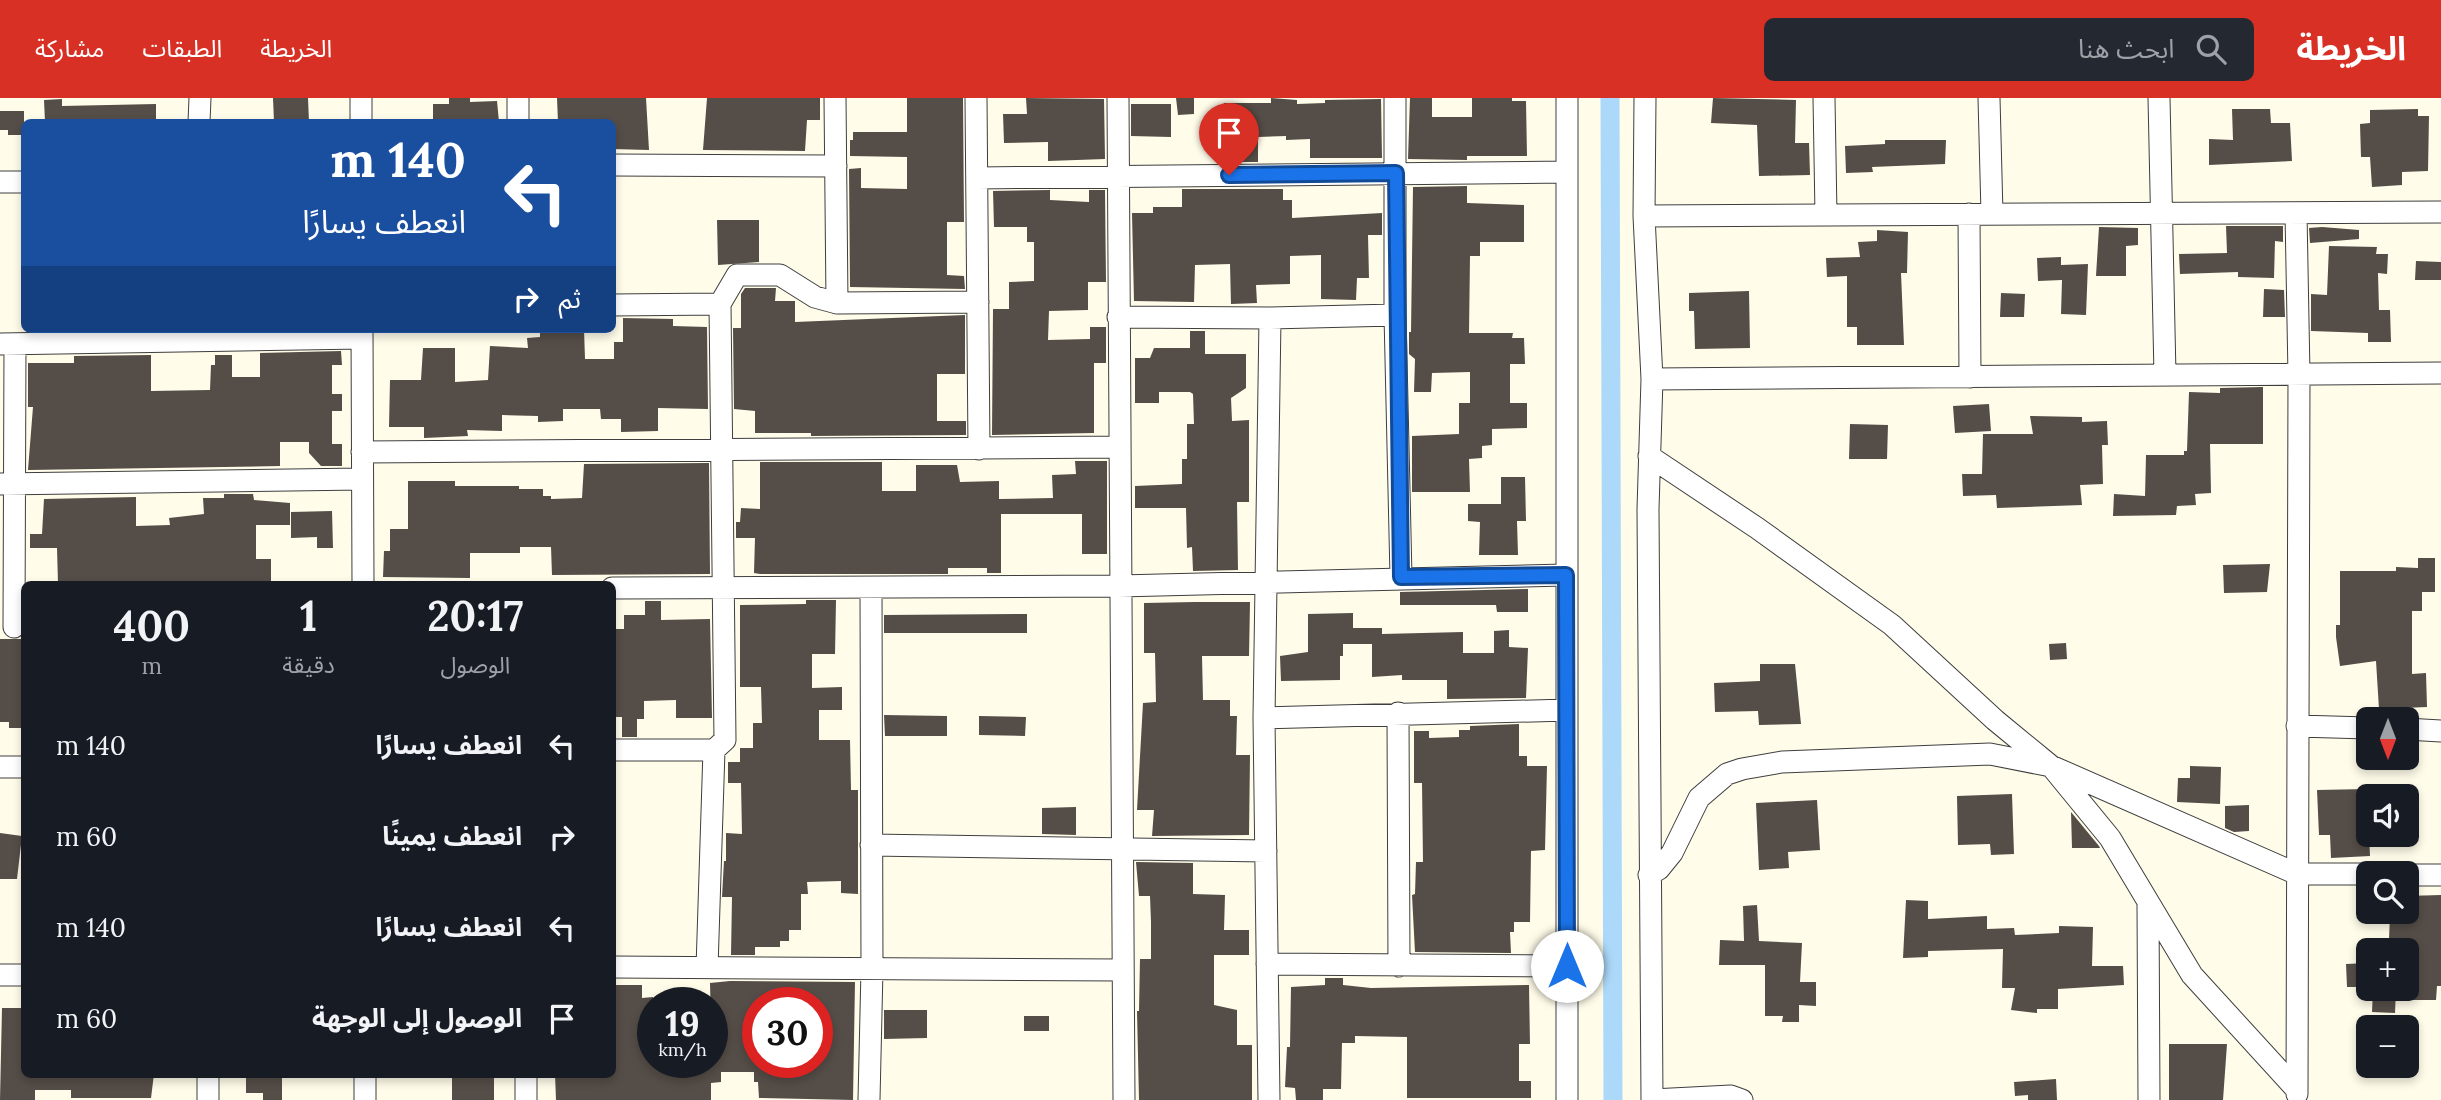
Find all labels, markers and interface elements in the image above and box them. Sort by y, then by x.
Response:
search box [1764,18,2254,81]
text: الخريطة [2296,27,2406,69]
icon: search [2192,30,2230,68]
text: ابحث هنا [2078,32,2174,65]
text: مشاركة [35,33,104,64]
text: الطبقات [142,33,222,64]
text: الخريطة [260,33,332,64]
pin [1199,103,1259,175]
icon: arrive [1210,114,1248,152]
text: 140 m [330,128,466,190]
icon: left [490,147,581,238]
text: انعطف يسارًا [302,201,466,242]
icon: right [507,280,545,318]
text: ثم [559,282,581,315]
text: 1 [300,589,317,643]
text: 20:17 [427,589,524,643]
text: 400 [113,599,190,653]
text: دقيقة [282,650,335,679]
text: الوصول [440,650,510,679]
text: m [141,651,162,680]
north arrow [2356,707,2418,770]
map controls [2356,707,2419,1078]
icon: left [543,727,581,765]
text: انعطف يسارًا [375,728,522,761]
text: 140 m [56,729,126,762]
button: sound [2356,784,2419,847]
icon: right [543,818,581,856]
text: انعطف يمينًا [382,819,522,852]
text: 60 m [56,820,117,853]
button: search [2356,861,2419,924]
icon: left [543,909,581,947]
text: انعطف يسارًا [375,910,522,943]
text: 140 m [56,911,126,944]
position arrow [1530,929,1604,1003]
button: + [2356,938,2419,1001]
speed limit sign: 30 [742,987,833,1078]
icon: arrive [543,1000,581,1038]
text: الوصول إلى الوجهة [312,1001,522,1034]
text: 19 [665,1001,700,1046]
text: 60 m [56,1002,117,1035]
button: − [2356,1015,2419,1078]
text: km/h [658,1038,707,1061]

